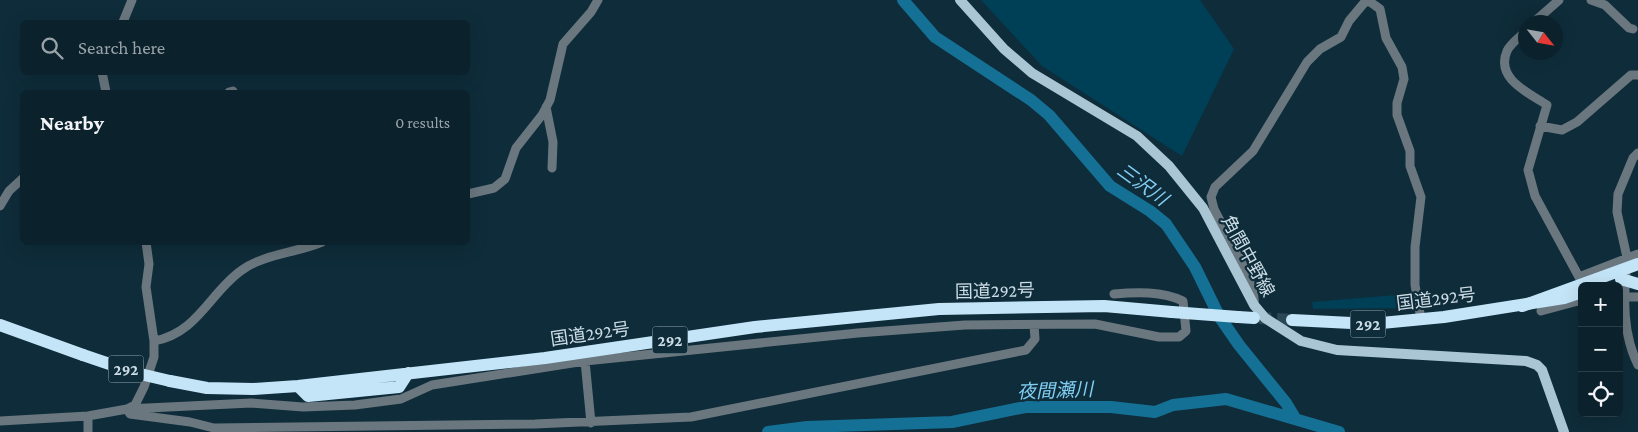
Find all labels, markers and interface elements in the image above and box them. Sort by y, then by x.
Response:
north arrow [1518,15,1563,60]
search box [20,20,470,75]
icon: search [38,34,66,62]
text: Search here [78,37,165,58]
text: Nearby [40,111,104,135]
text: 0 results [395,114,450,131]
water label: 三沢川 [1113,159,1174,211]
street label: 角間中野線 [1217,212,1279,300]
street label: 国道292号 [955,280,1035,302]
map controls [1578,282,1623,417]
button: + [1578,282,1623,327]
street label: 国道292号 [1395,284,1477,314]
road number: 292 [1350,310,1386,338]
street label: 国道292号 [549,319,631,349]
road number: 292 [652,326,688,354]
button: − [1578,327,1623,372]
road number: 292 [108,356,144,382]
button: locate [1578,372,1623,417]
water label: 夜間瀬川 [1017,379,1095,402]

